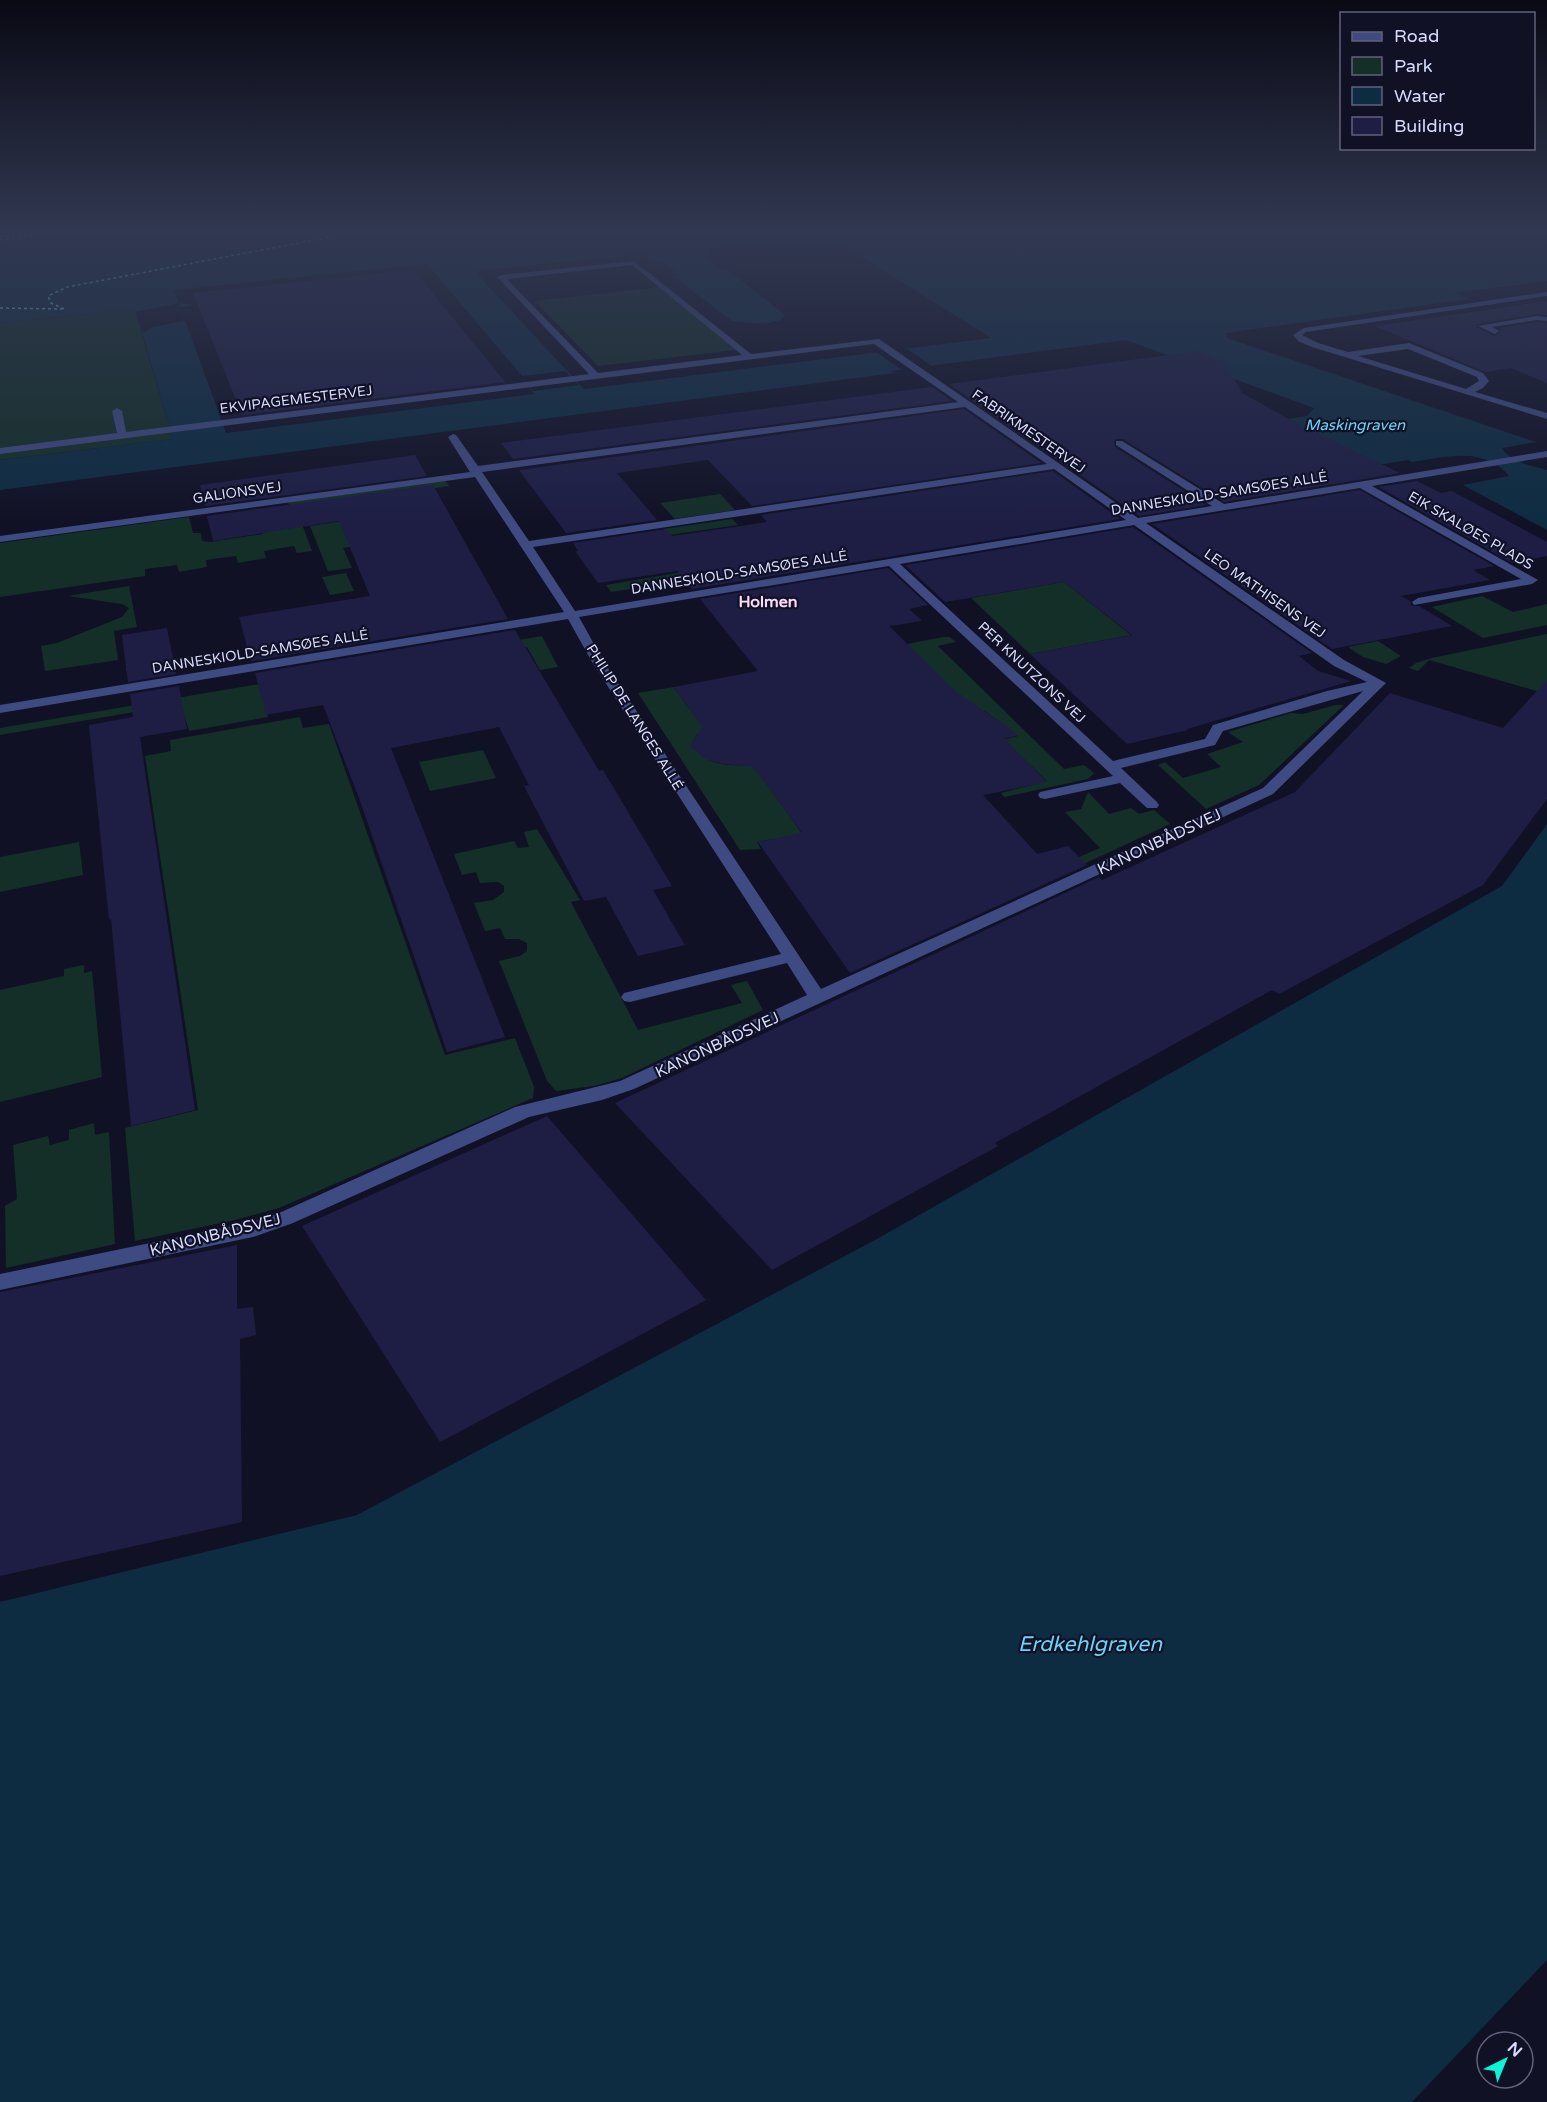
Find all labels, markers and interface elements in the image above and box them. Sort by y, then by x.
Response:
legend [1340,12,1535,150]
text: Road [1394,25,1439,47]
text: Park [1394,55,1433,77]
text: Water [1394,85,1445,107]
text: Building [1394,115,1464,137]
street label: EKVIPAGEMESTERVEJ [219,382,373,417]
street label: FABRIKMESTERVEJ [969,386,1089,477]
water label: Maskingraven [1305,416,1406,434]
street label: DANNESKIOLD-SAMSØES ALLÉ [1110,468,1329,519]
street label: GALIONSVEJ [192,478,283,507]
street label: EIK SKALØES PLADS [1405,488,1537,573]
street label: LEO MATHISENS VEJ [1201,545,1329,642]
street label: DANNESKIOLD-SAMSØES ALLÉ [630,547,849,598]
district label: Holmen [738,592,798,612]
street label: PER KNUTZONS VEJ [974,618,1089,727]
street label: DANNESKIOLD-SAMSØES ALLÉ [151,626,370,677]
street label: PHILIP DE LANGES ALLÉ [583,641,687,793]
street label: KANONBÅDSVEJ [1094,804,1225,879]
street label: KANONBÅDSVEJ [652,1007,783,1082]
street label: KANONBÅDSVEJ [148,1209,283,1261]
water label: Erdkehlgraven [1018,1632,1163,1657]
north arrow [1475,2030,1535,2090]
text: N [1503,2038,1526,2061]

